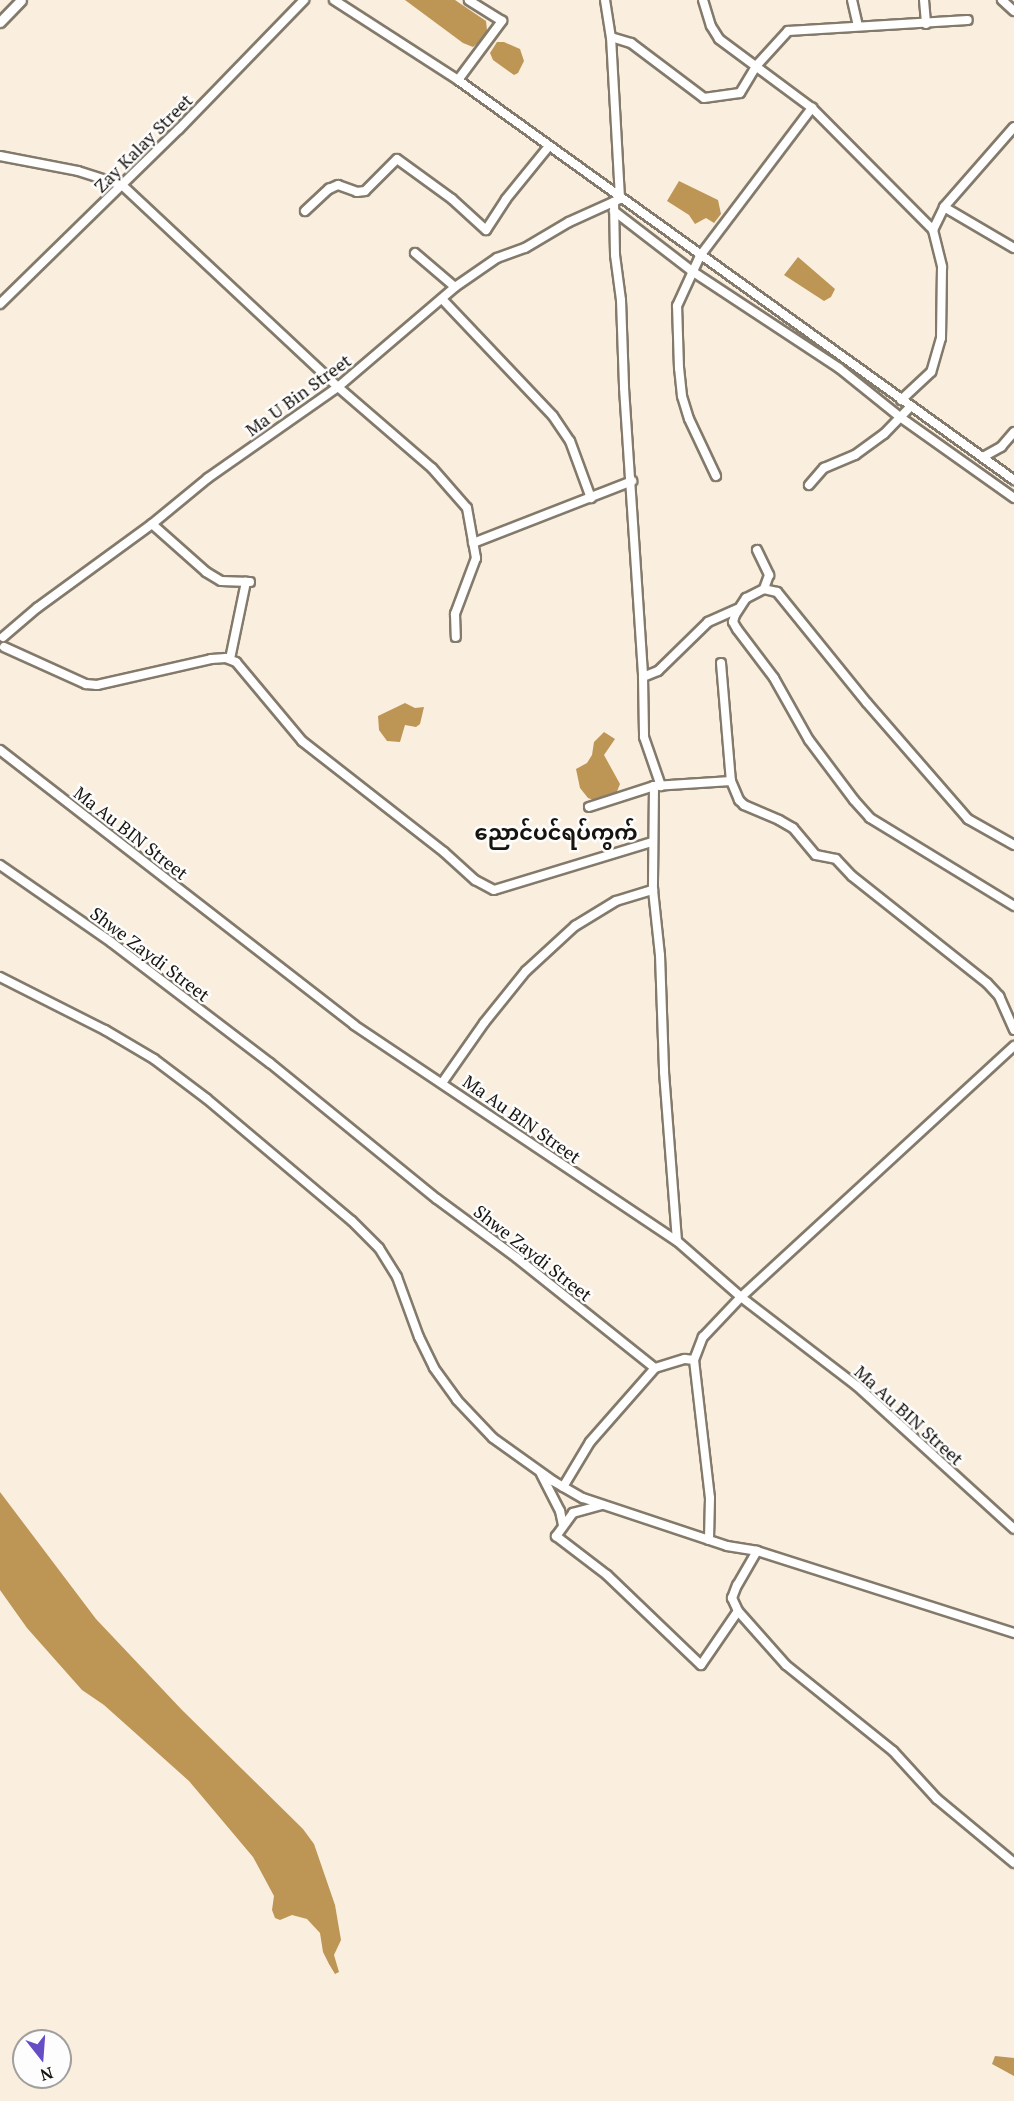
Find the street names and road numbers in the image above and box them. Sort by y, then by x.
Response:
street label: Zay Kalay Street [89,89,197,197]
street label: Ma U Bin Street [241,349,355,441]
street label: Ma Au BIN Street [70,782,192,884]
street label: Shwe Zaydi Street [86,902,214,1006]
street label: Ma Au BIN Street [459,1070,585,1168]
street label: Shwe Zaydi Street [470,1200,596,1306]
street label: Ma Au BIN Street [850,1360,968,1470]

